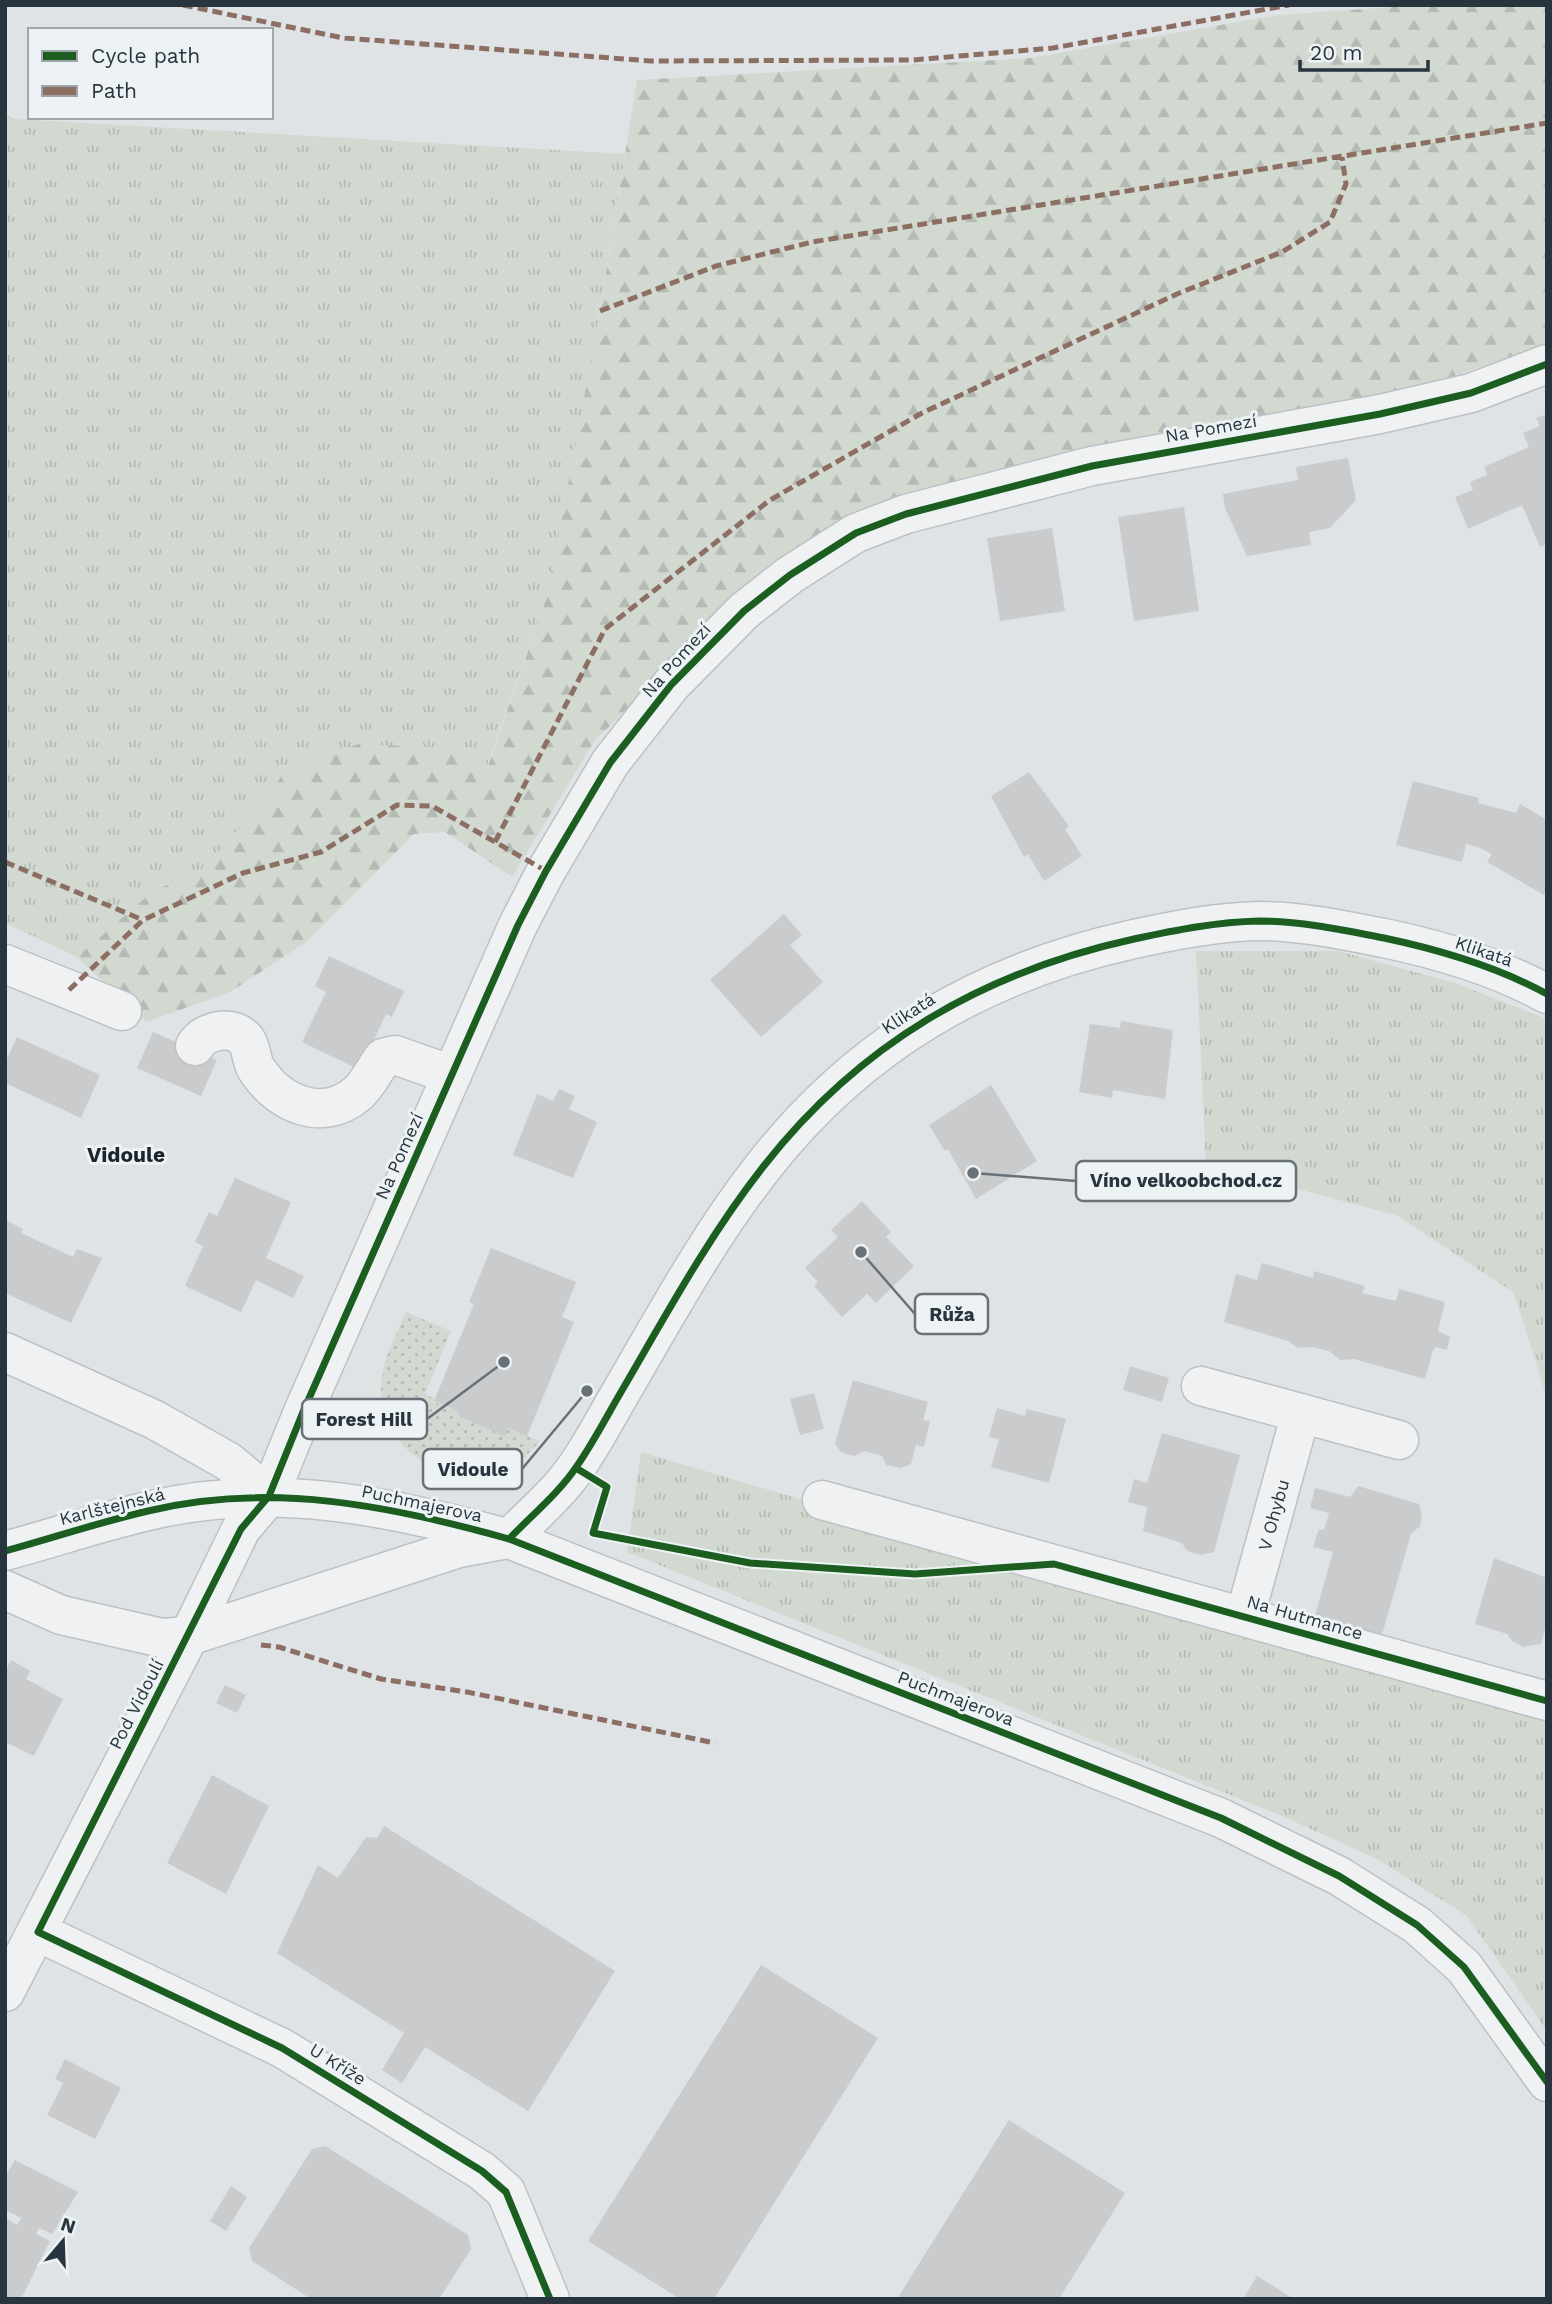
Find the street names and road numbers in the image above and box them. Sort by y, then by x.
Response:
street label: Na Pomezí [1164,410,1259,446]
street label: Na Pomezí [637,618,715,701]
street label: Klikatá [1452,931,1516,971]
street label: Klikatá [877,988,939,1038]
street label: Na Pomezí [371,1109,428,1203]
street label: V Ohybu [1253,1477,1293,1553]
street label: Puchmajerova [360,1480,484,1526]
street label: Karlštejnská [57,1483,167,1529]
street label: Na Hutmance [1245,1590,1365,1644]
street label: Pod Vidoulí [104,1655,168,1753]
street label: Puchmajerova [895,1666,1017,1730]
street label: U Kříže [306,2038,370,2090]

